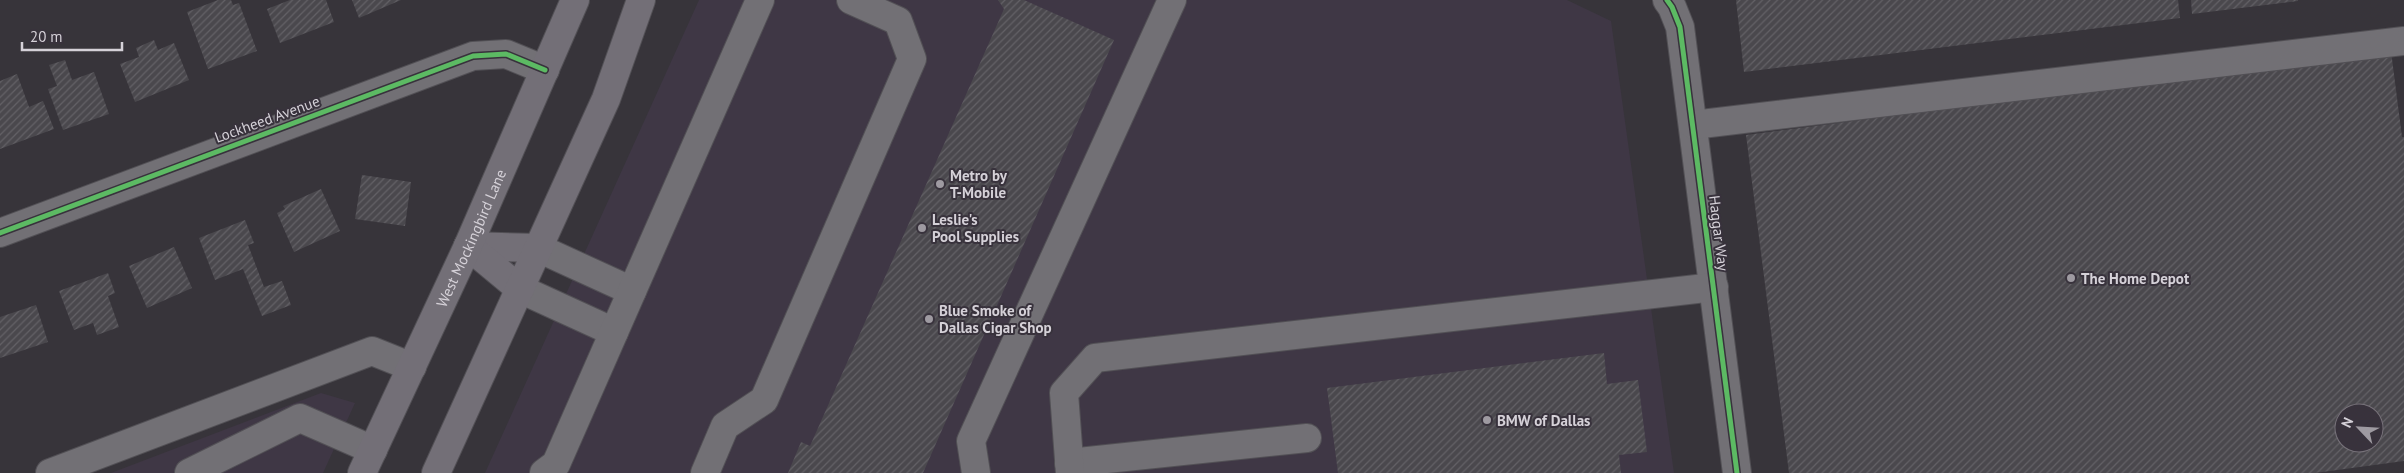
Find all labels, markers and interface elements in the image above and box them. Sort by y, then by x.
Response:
scale bar [22,20,122,52]
text: 20 m [30,27,63,46]
street label: Lockheed Avenue [212,91,322,147]
street label: West Mockingbird Lane [431,166,510,310]
place label: Metro by T-Mobile [950,166,1008,202]
marker: Metro by T-Mobile [934,178,946,190]
street label: Haggar Way [1705,194,1733,272]
place label: Leslie's Pool Supplies [932,210,1019,246]
marker: Leslie's Pool Supplies [916,222,928,234]
place label: The Home Depot [2081,269,2190,288]
marker: The Home Depot [2065,272,2077,284]
place label: Blue Smoke of Dallas Cigar Shop [939,301,1052,337]
marker: Blue Smoke of Dallas Cigar Shop [923,313,935,325]
north arrow [2334,403,2384,453]
place label: BMW of Dallas [1497,411,1590,430]
marker: BMW of Dallas [1481,414,1493,426]
text: N [2337,415,2357,430]

